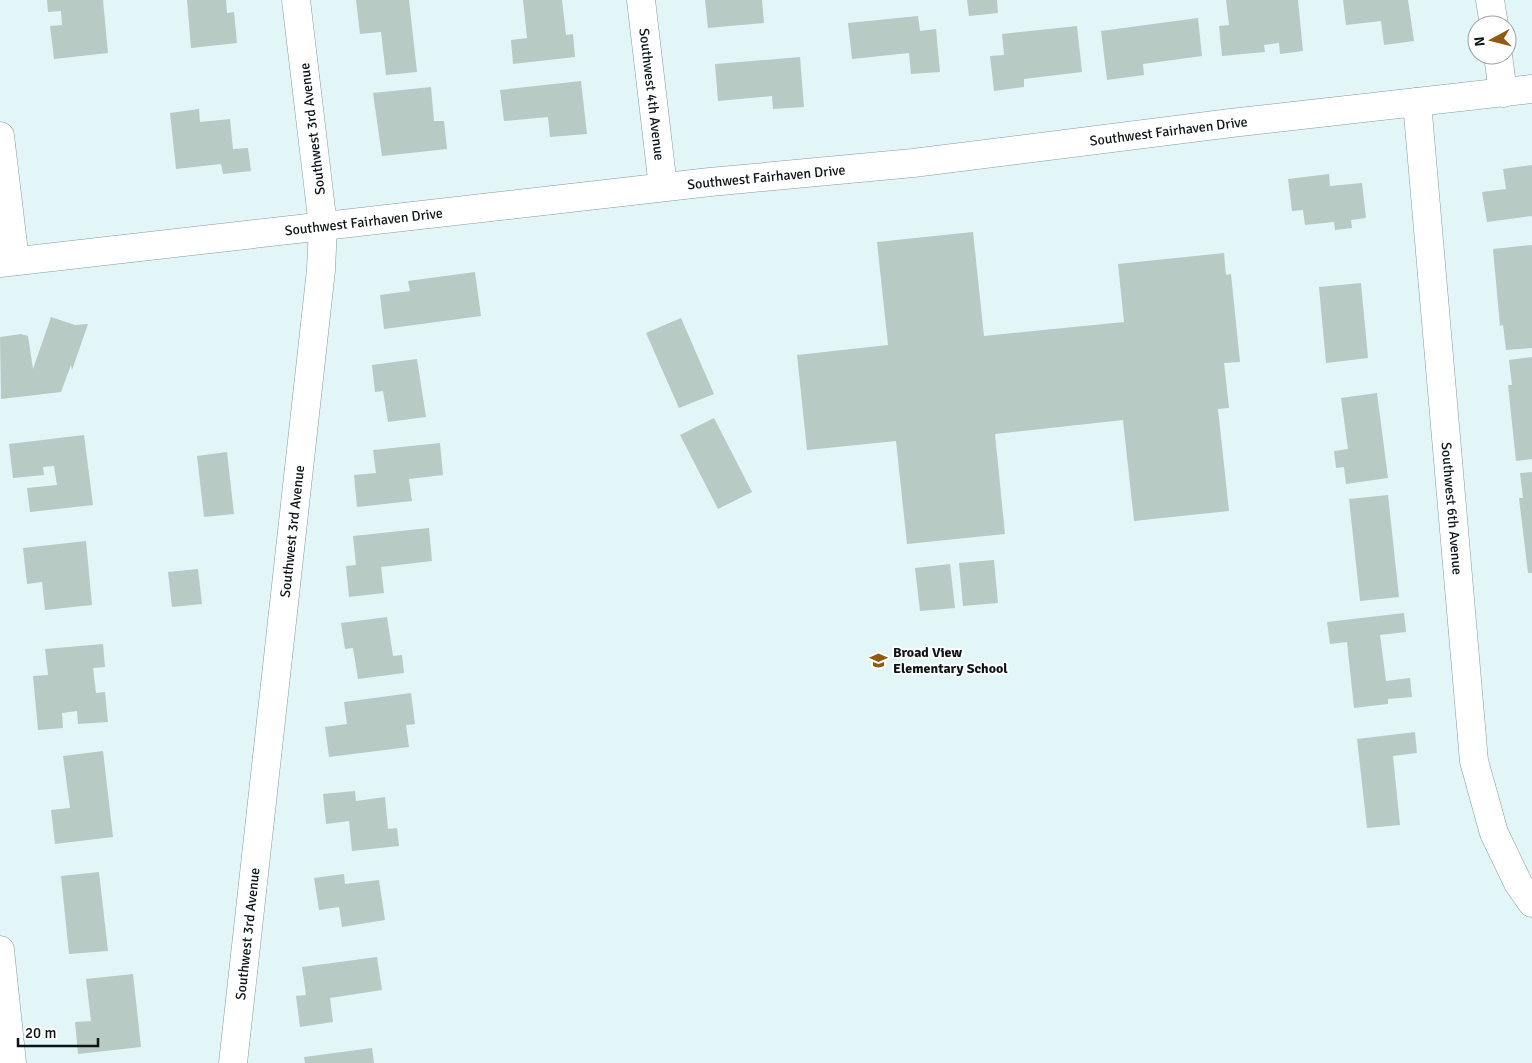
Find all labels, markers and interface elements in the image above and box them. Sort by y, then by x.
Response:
north arrow [1467,15,1517,65]
street label: Southwest 4th Avenue [635,27,668,162]
text: N [1471,36,1489,47]
street label: Southwest 3rd Avenue [296,62,329,196]
street label: Southwest Fairhaven Drive [1089,113,1248,150]
street label: Southwest Fairhaven Drive [686,161,846,194]
street label: Southwest Fairhaven Drive [284,205,444,239]
street label: Southwest 6th Avenue [1437,441,1466,576]
street label: Southwest 3rd Avenue [277,464,308,598]
place label: Broad View Elementary School [893,644,1008,677]
school or university icon: Broad View Elementary School [869,650,889,670]
street label: Southwest 3rd Avenue [232,867,264,1001]
scale bar [18,1016,98,1048]
text: 20 m [25,1024,56,1042]

